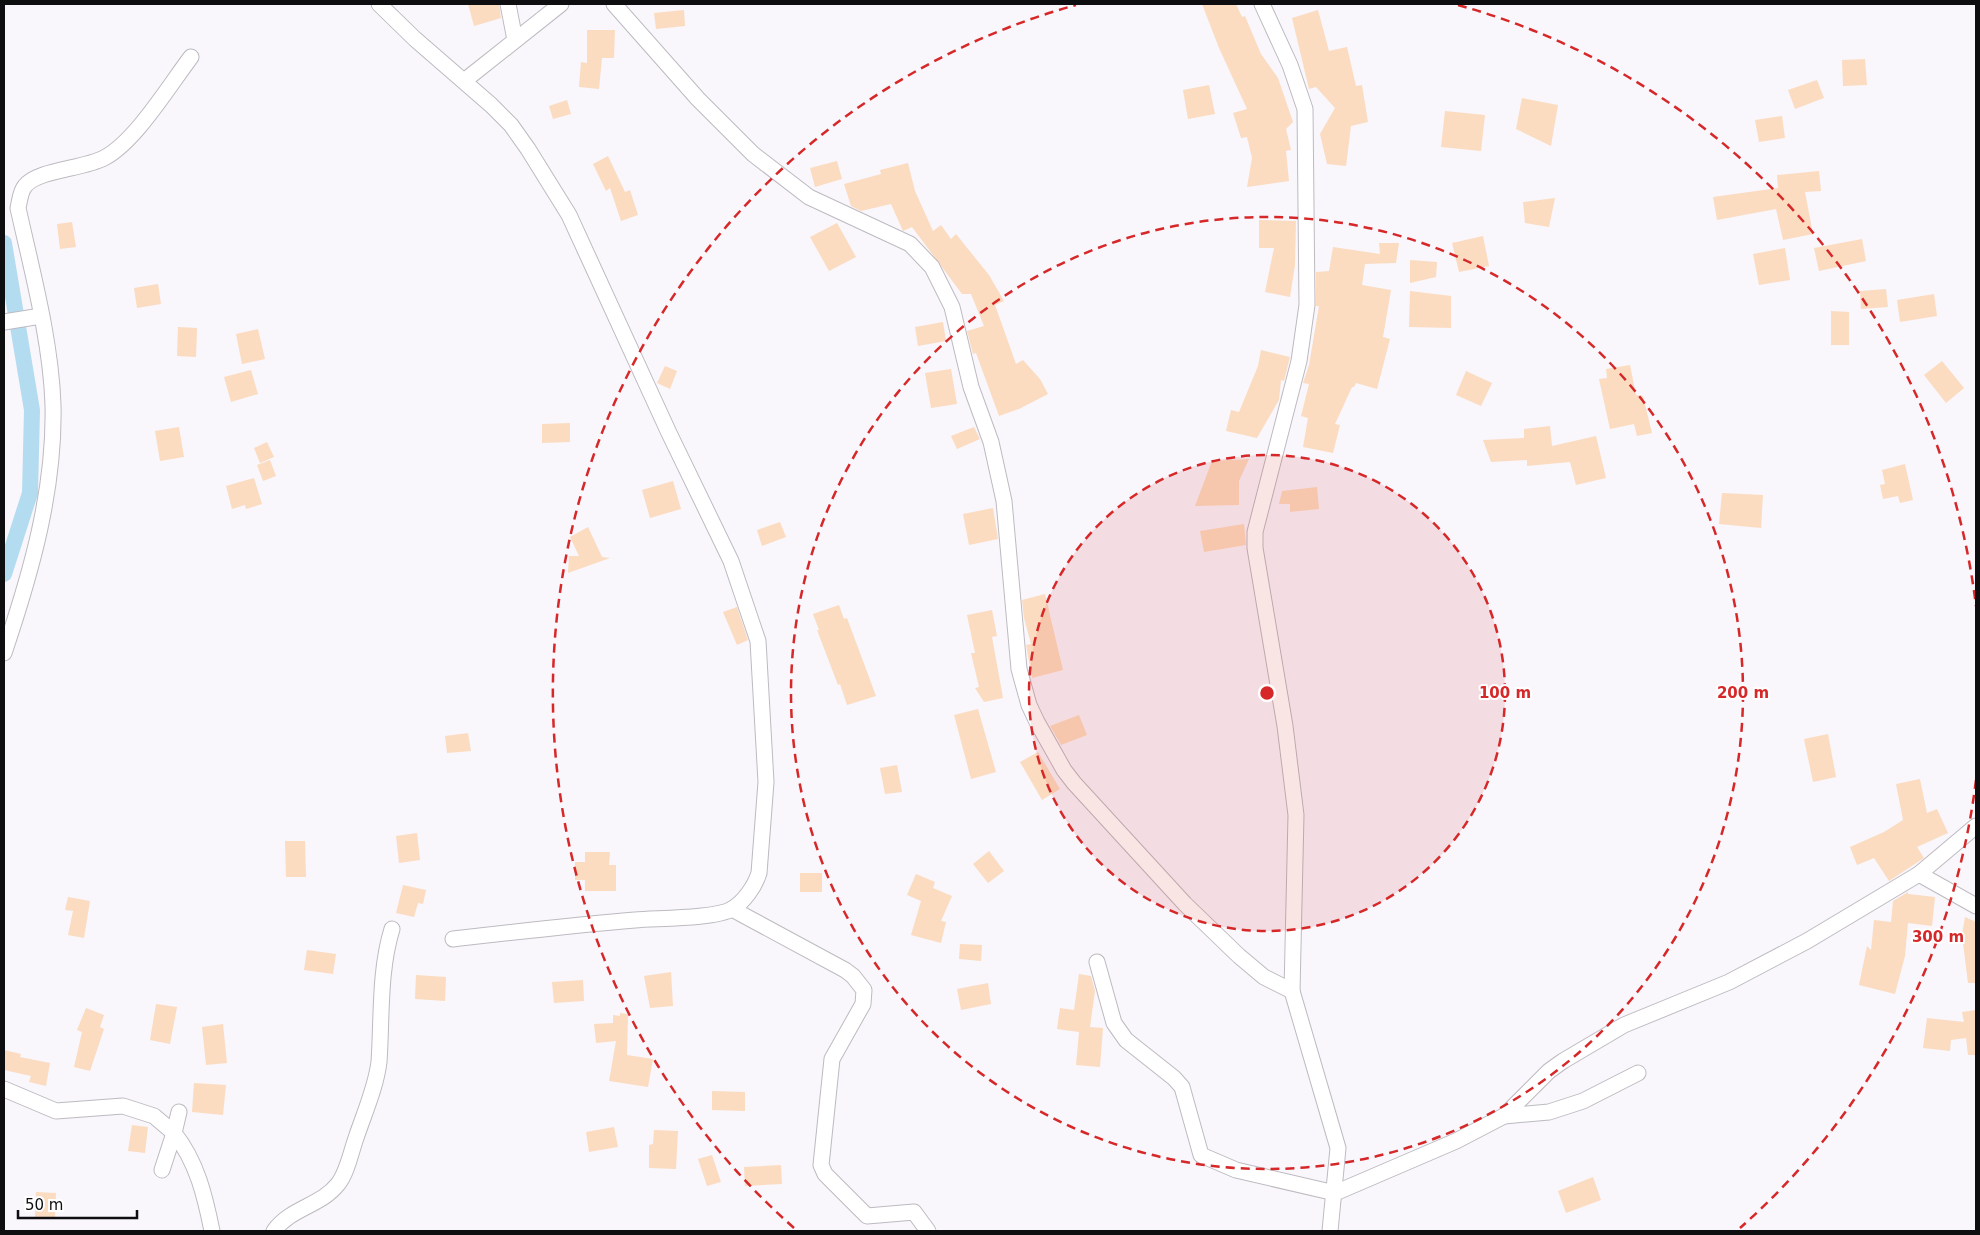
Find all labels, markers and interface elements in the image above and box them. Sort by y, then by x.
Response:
centre of rings [1258,684,1276,702]
text: 100 m [1479,684,1531,702]
text: 200 m [1717,684,1769,702]
text: 300 m [1912,928,1964,946]
scale bar [18,1188,136,1220]
text: 50 m [25,1196,63,1214]

